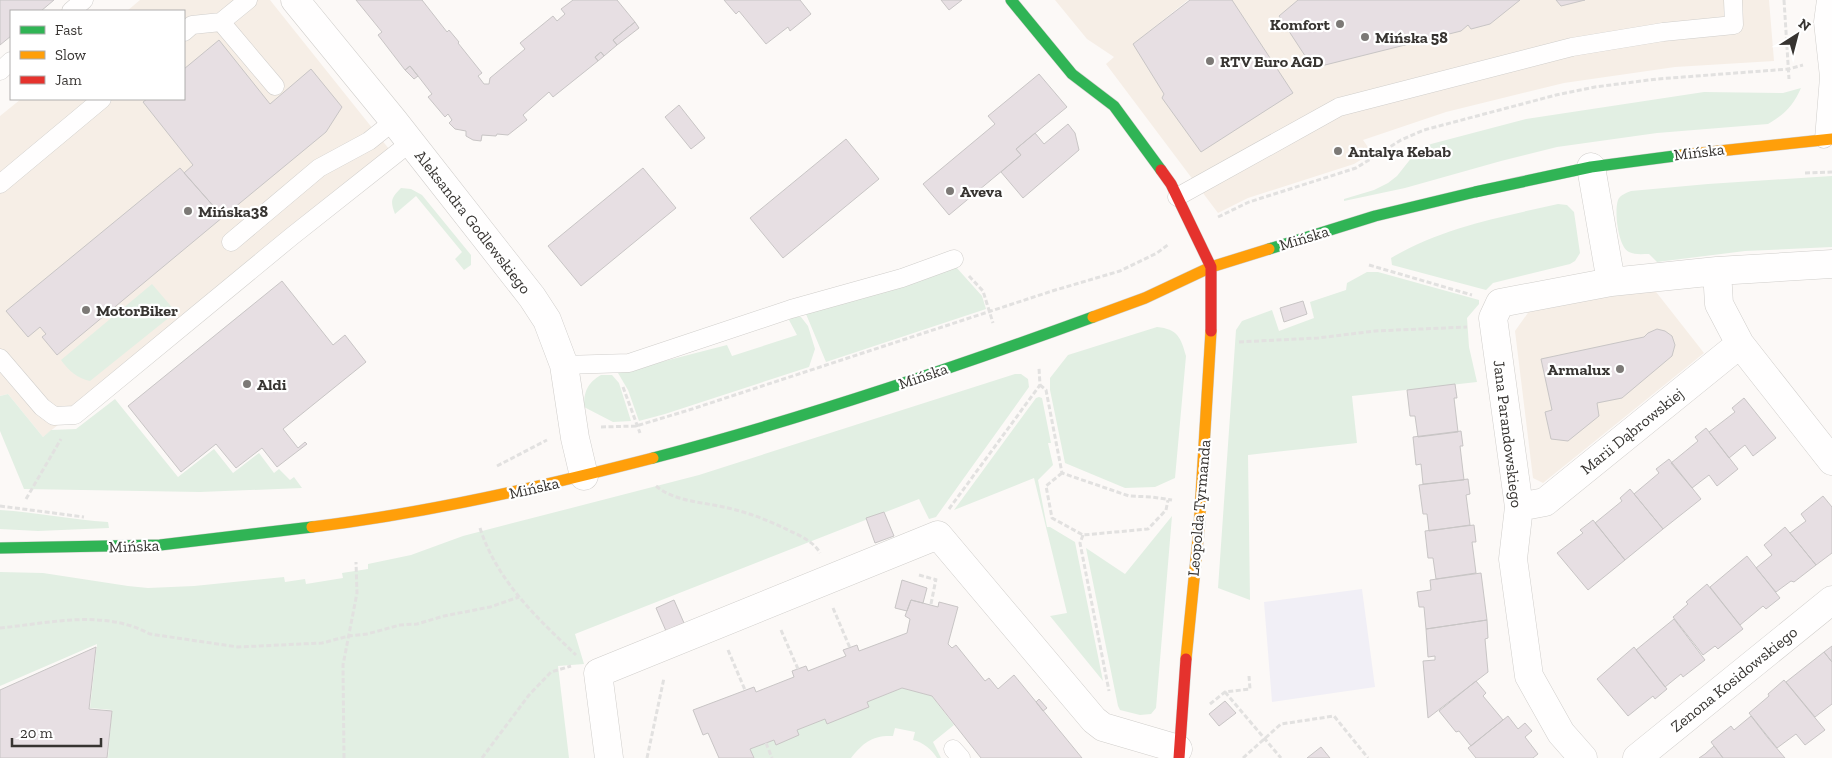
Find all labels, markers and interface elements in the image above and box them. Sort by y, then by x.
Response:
legend [10,10,185,100]
north arrow [1772,10,1822,60]
place label: Komfort [1270,15,1331,34]
text: N [1795,15,1814,35]
marker: Komfort [1334,18,1346,30]
text: Fast [55,21,83,39]
place label: Mińska 58 [1375,28,1448,47]
marker: Mińska 58 [1359,31,1371,43]
text: Slow [55,46,87,64]
place label: RTV Euro AGD [1220,52,1323,71]
marker: RTV Euro AGD [1204,55,1216,67]
text: Jam [55,71,82,89]
street label: Mińska [1673,139,1726,165]
place label: Antalya Kebab [1348,142,1451,161]
marker: Antalya Kebab [1332,145,1344,157]
street label: Aleksandra Godlewskiego [411,146,535,298]
place label: Aveva [960,182,1002,201]
marker: Aveva [944,185,956,197]
place label: Mińska38 [198,202,268,221]
marker: Mińska38 [182,205,194,217]
street label: Mińska [1277,221,1331,255]
place label: MotorBiker [96,301,178,320]
marker: MotorBiker [80,304,92,316]
street label: Mińska [896,359,950,393]
street label: Jana Parandowskiego [1490,359,1526,509]
place label: Armalux [1547,360,1610,379]
marker: Armalux [1614,363,1626,375]
place label: Aldi [257,375,287,394]
marker: Aldi [241,378,253,390]
street label: Marii Dąbrowskiej [1577,384,1687,478]
street label: Leopolda Tyrmanda [1184,439,1214,577]
street label: Mińska [507,473,561,503]
street label: Mińska [108,536,160,556]
street label: Zenona Kosidowskiego [1667,622,1801,736]
scale bar [12,716,101,748]
text: 20 m [20,724,53,742]

